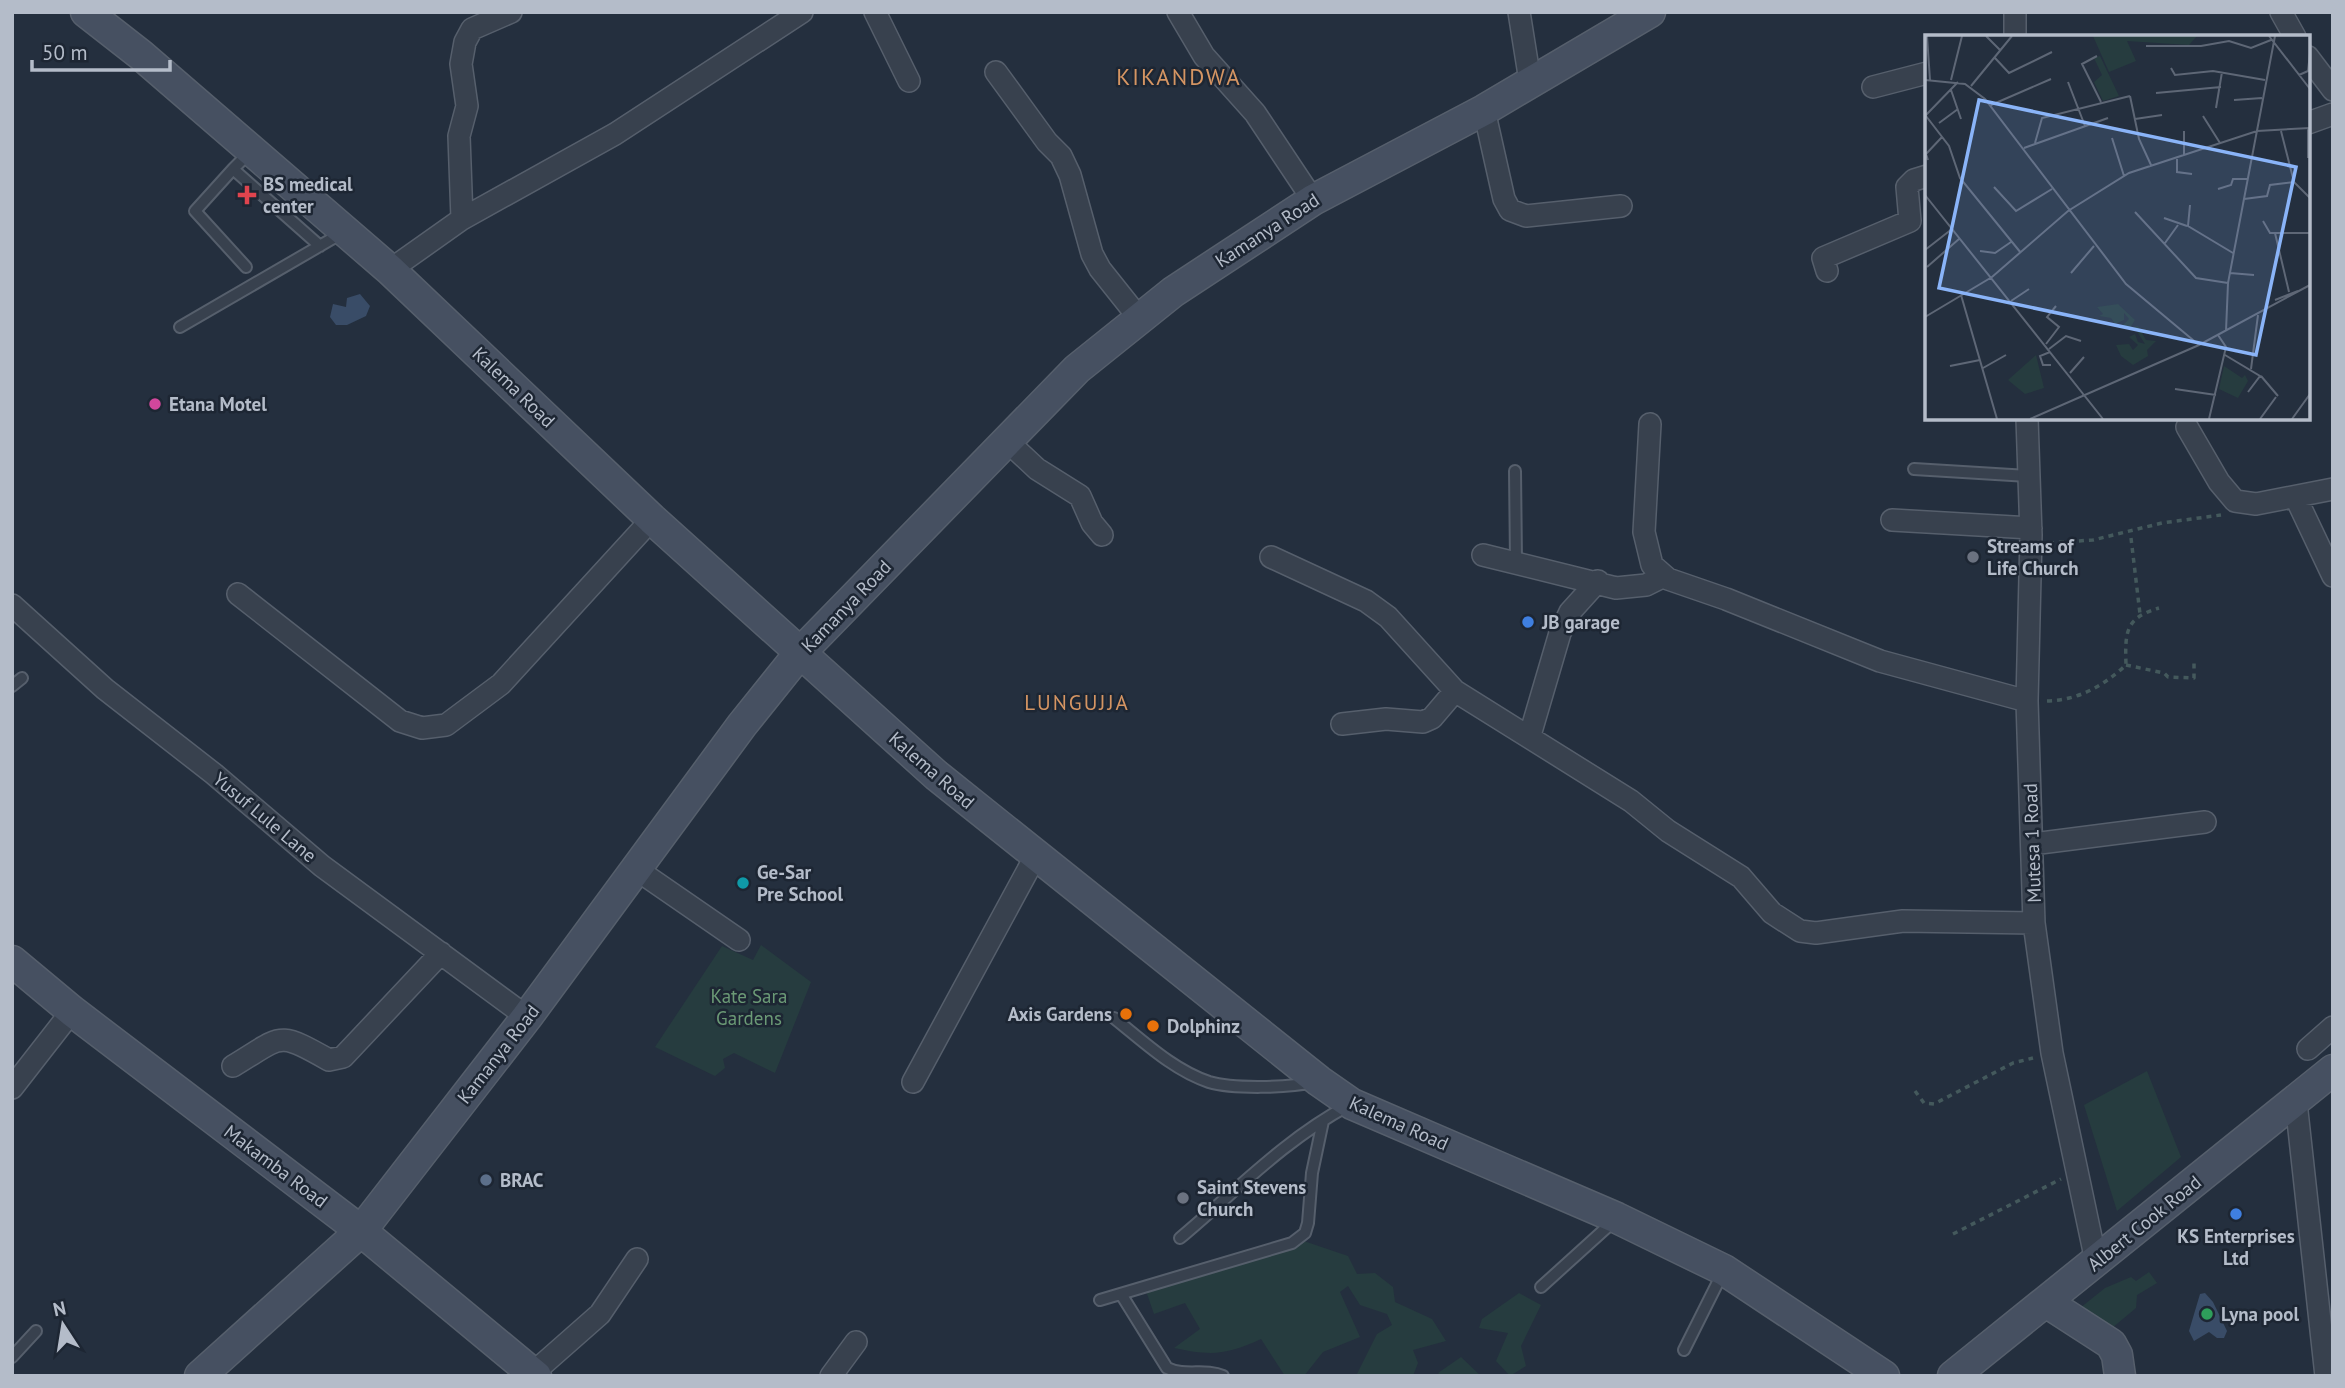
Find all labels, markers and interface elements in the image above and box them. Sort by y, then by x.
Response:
scale bar [32,28,170,72]
inset map [1925,35,2310,420]
text: 50 m [42,39,88,66]
district label: KIKANDWA [1116,62,1242,91]
place label: BS medical center [263,172,353,218]
marker: BS medical center [237,185,257,205]
street label: Kamanya Road [1210,187,1324,273]
street label: Kalema Road [468,342,560,432]
place label: Etana Motel [169,392,267,416]
marker: Etana Motel [147,396,163,412]
place label: Streams of Life Church [1987,534,2079,580]
marker: Streams of Life Church [1965,549,1981,565]
street label: Kamanya Road [796,555,896,657]
place label: JB garage [1541,610,1620,634]
marker: JB garage [1520,614,1536,630]
district label: LUNGUJJA [1024,689,1130,716]
street label: Kalema Road [884,726,980,814]
street label: Yusuf Lule Lane [208,767,322,867]
street label: Mutesa 1 Road [2018,783,2046,903]
place label: Ge-Sar Pre School [757,860,844,906]
marker: Ge-Sar Pre School [735,875,751,891]
park label: Kate Sara Gardens [711,984,787,1030]
street label: Kamanya Road [452,1000,544,1108]
place label: Axis Gardens [1008,1002,1112,1026]
marker: Axis Gardens [1118,1006,1134,1022]
place label: Dolphinz [1167,1014,1240,1038]
marker: Dolphinz [1145,1018,1161,1034]
street label: Kalema Road [1346,1091,1452,1155]
street label: Makamba Road [220,1119,332,1213]
place label: BRAC [500,1168,544,1192]
street label: Albert Cook Road [2082,1170,2206,1276]
marker: BRAC [478,1172,494,1188]
place label: Saint Stevens Church [1197,1175,1306,1221]
marker: Saint Stevens Church [1175,1190,1191,1206]
marker: KS Enterprises Ltd [2228,1206,2244,1222]
place label: KS Enterprises Ltd [2177,1224,2295,1270]
north arrow [28,1290,98,1360]
text: N [51,1295,68,1321]
place label: Lyna pool [2221,1302,2299,1326]
marker: Lyna pool [2199,1306,2215,1322]

